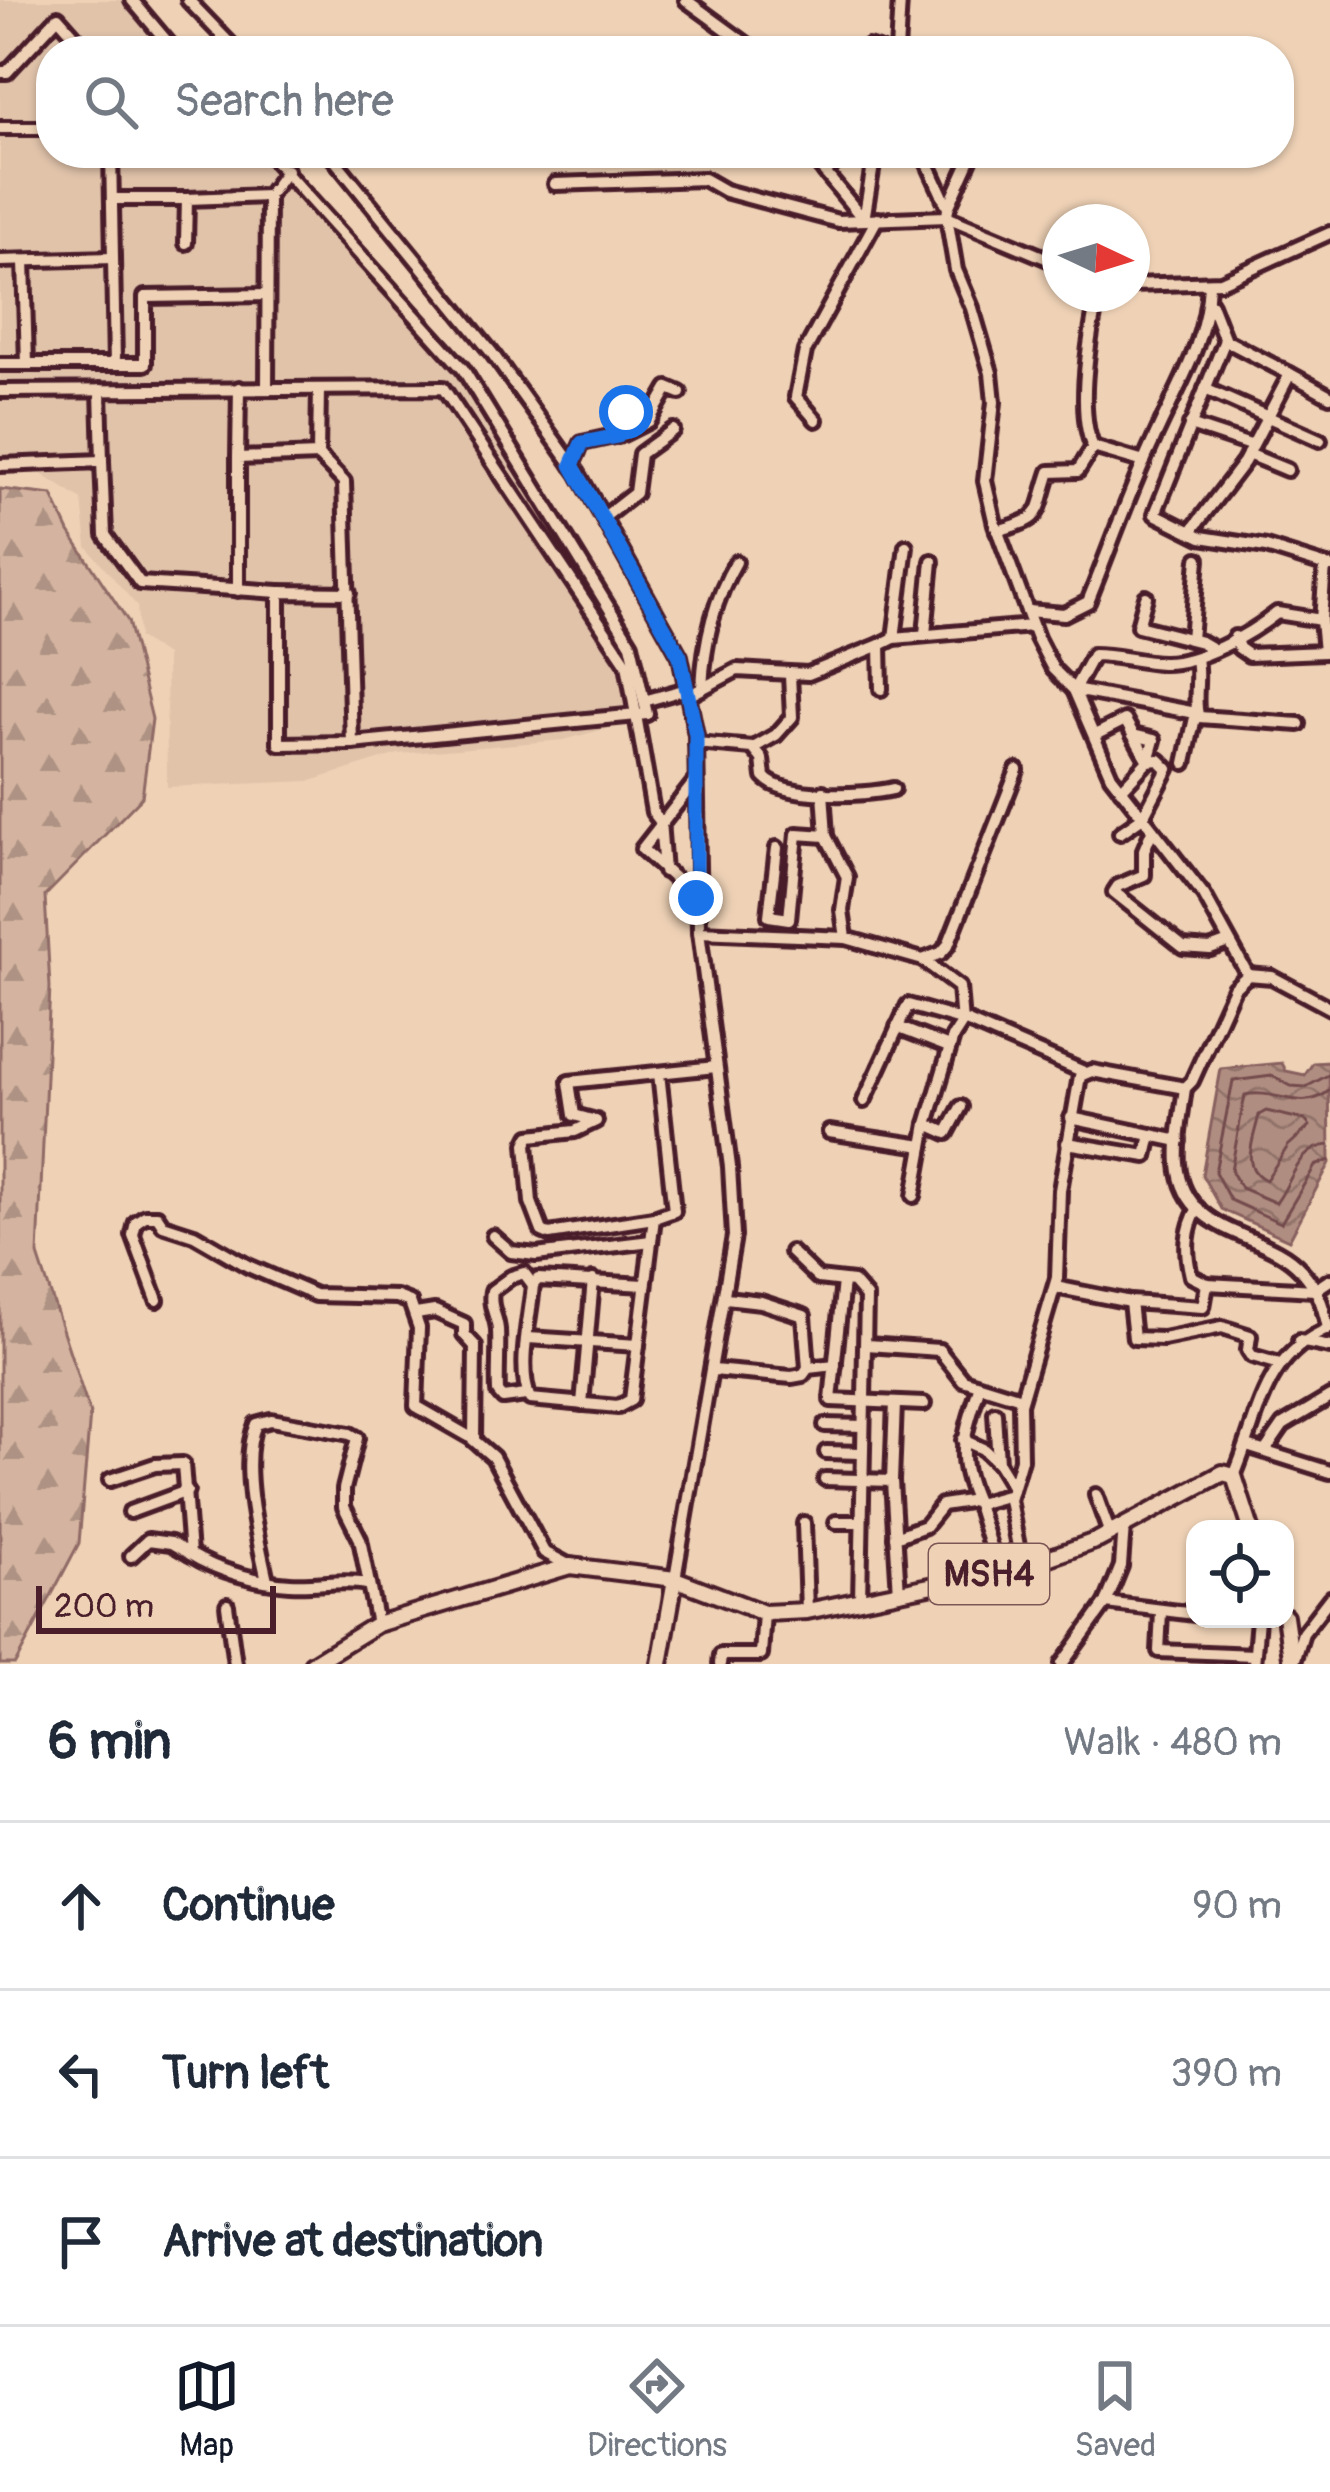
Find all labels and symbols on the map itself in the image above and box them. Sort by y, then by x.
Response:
north arrow [1042,204,1150,312]
route start [599,385,653,439]
route end [669,871,723,925]
road number: MSH4 [929,1544,1049,1604]
scale bar [36,1580,276,1633]

